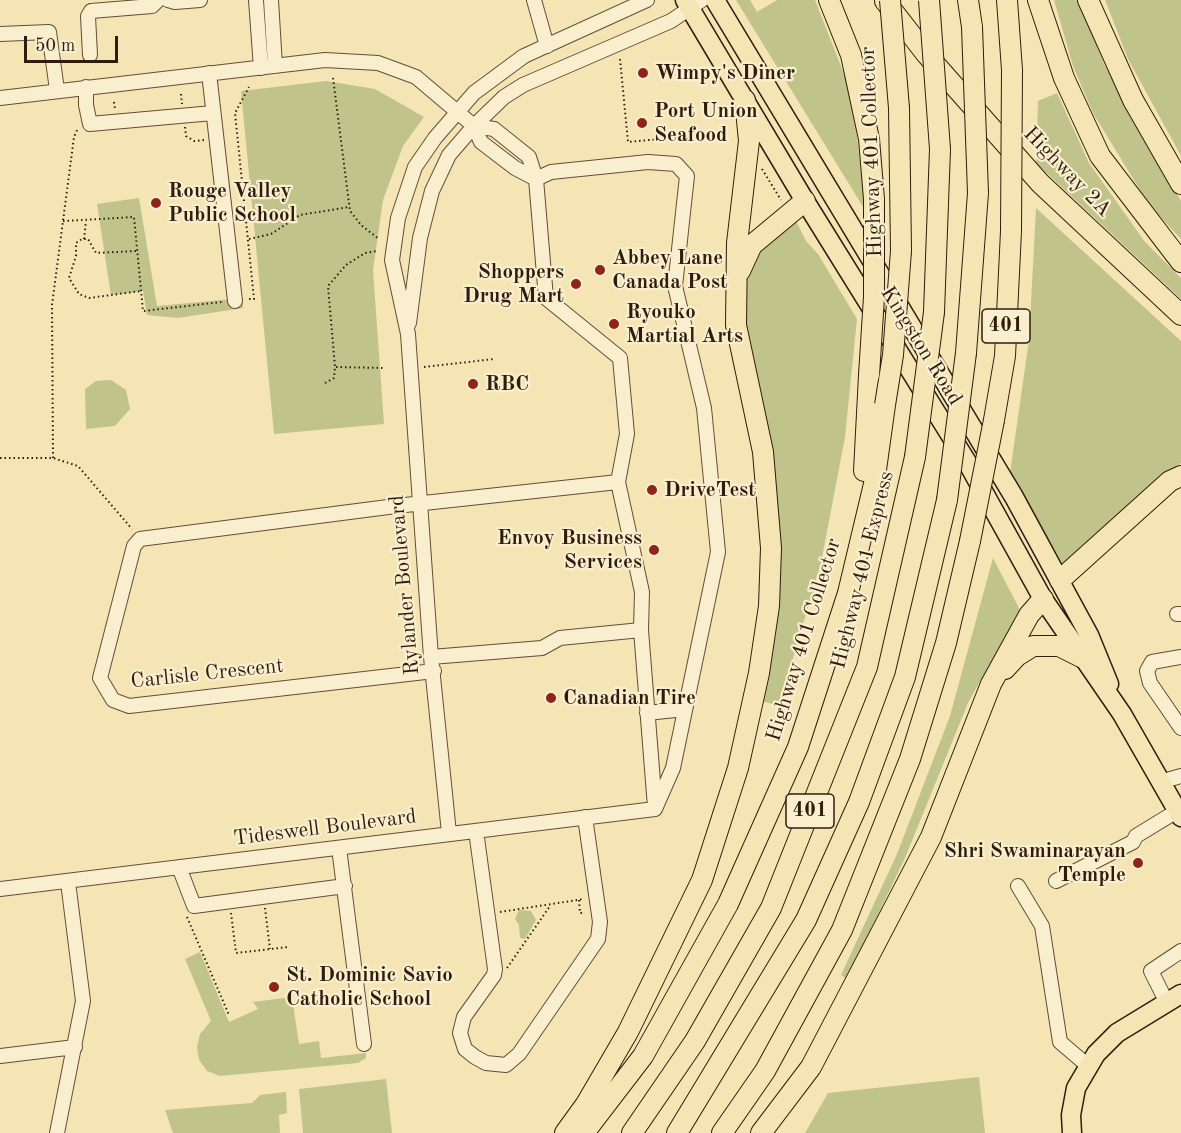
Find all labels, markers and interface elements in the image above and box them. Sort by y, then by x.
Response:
scale bar [27,24,122,62]
text: 50 m [35,37,75,55]
street label: Highway 401 Collector [856,46,888,258]
place label: Wimpy's Diner [655,60,795,86]
marker: Wimpy's Diner [636,66,650,80]
place label: Port Union Seafood [654,98,758,148]
marker: Port Union Seafood [635,116,649,130]
street label: Highway 2A [1018,122,1116,222]
place label: Rouge Valley Public School [168,178,296,228]
marker: Rouge Valley Public School [149,196,163,210]
place label: Abbey Lane Canada Post [612,245,728,295]
place label: Shoppers Drug Mart [463,259,564,309]
marker: Abbey Lane Canada Post [593,263,607,277]
marker: Shoppers Drug Mart [569,277,583,291]
street label: Kingston Road [875,282,967,410]
place label: Ryouko Martial Arts [626,299,743,349]
road number: 401 [982,309,1030,343]
marker: Ryouko Martial Arts [607,317,621,331]
place label: RBC [485,371,529,397]
marker: RBC [466,377,480,391]
street label: Highway 401 Express [826,469,900,671]
place label: DriveTest [664,477,756,503]
marker: DriveTest [645,483,659,497]
street label: Rylander Boulevard [385,494,425,676]
place label: Envoy Business Services [497,525,642,575]
street label: Highway 401 Collector [761,535,847,745]
marker: Envoy Business Services [647,543,661,557]
street label: Carlisle Crescent [129,653,285,695]
place label: Canadian Tire [563,685,696,711]
marker: Canadian Tire [544,691,558,705]
road number: 401 [786,794,834,828]
street label: Tideswell Boulevard [232,804,418,852]
place label: Shri Swaminarayan Temple [944,838,1126,888]
marker: Shri Swaminarayan Temple [1131,856,1145,870]
place label: St. Dominic Savio Catholic School [286,962,453,1012]
marker: St. Dominic Savio Catholic School [267,980,281,994]

